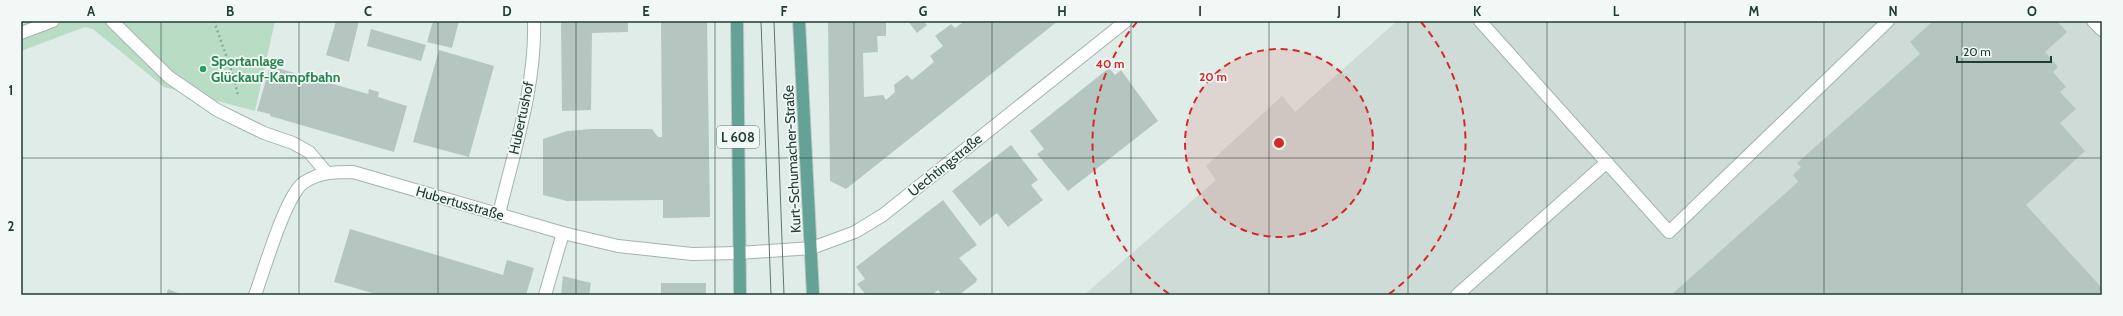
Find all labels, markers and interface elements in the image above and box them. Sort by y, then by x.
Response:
text: A [87,3,96,19]
text: B [226,3,234,19]
text: C [364,3,372,19]
text: D [502,3,512,19]
text: E [642,3,650,19]
text: F [781,3,788,19]
text: G [919,3,928,19]
text: H [1057,3,1067,19]
text: I [1198,3,1202,19]
text: J [1336,3,1341,19]
text: K [1473,3,1482,19]
text: L [1613,3,1620,19]
text: M [1749,3,1760,19]
text: N [1888,3,1898,19]
text: O [2027,3,2037,19]
scale bar [1957,38,2051,64]
text: 20 m [1963,44,1991,59]
place label: Sportanlage Glückauf-Kampfbahn [211,52,341,86]
text: 40 m [1095,56,1125,71]
marker: Sportanlage Glückauf-Kampfbahn [198,64,208,74]
text: 20 m [1199,69,1227,84]
street label: Hubertushof [504,80,538,156]
text: 1 [9,82,13,98]
street label: Kurt-Schumacher-Straße [779,85,805,233]
road number: L 608 [717,126,759,148]
street label: Uechtingstraße [904,130,986,200]
centre of rings [1272,136,1286,150]
street label: Hubertusstraße [414,182,506,224]
text: 2 [8,218,15,234]

